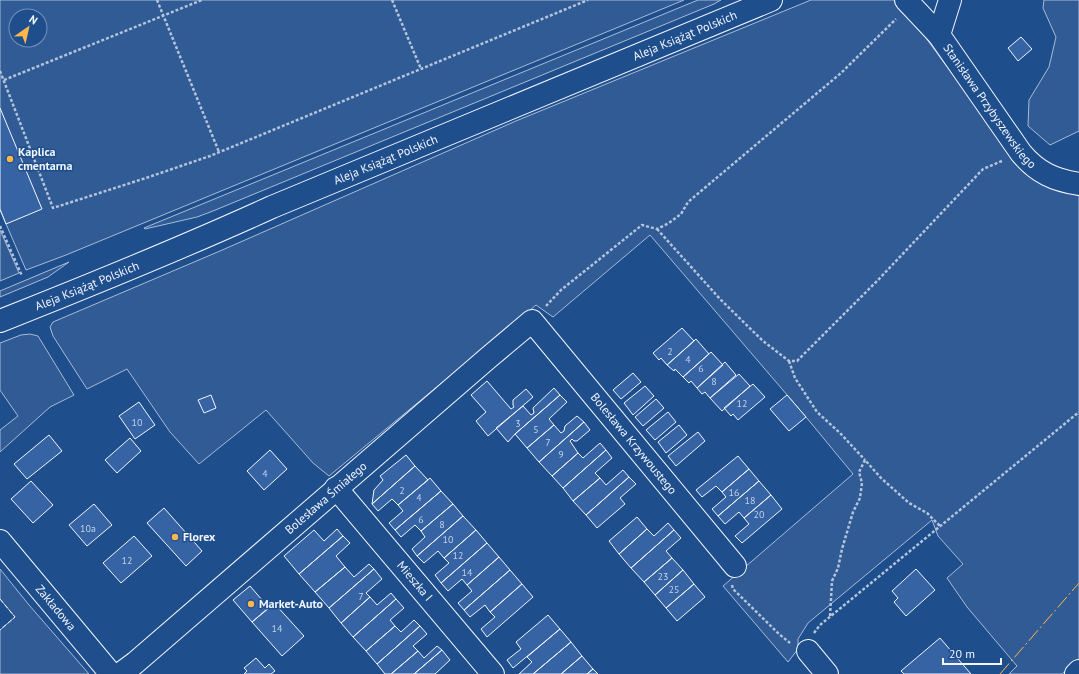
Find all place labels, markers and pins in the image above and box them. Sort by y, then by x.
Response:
place label: Kaplica cmentarna [18,144,72,173]
marker: Kaplica cmentarna [5,154,15,164]
place label: Florex [183,529,216,544]
marker: Florex [170,532,180,542]
place label: Market-Auto [259,596,324,611]
marker: Market-Auto [246,599,256,609]

